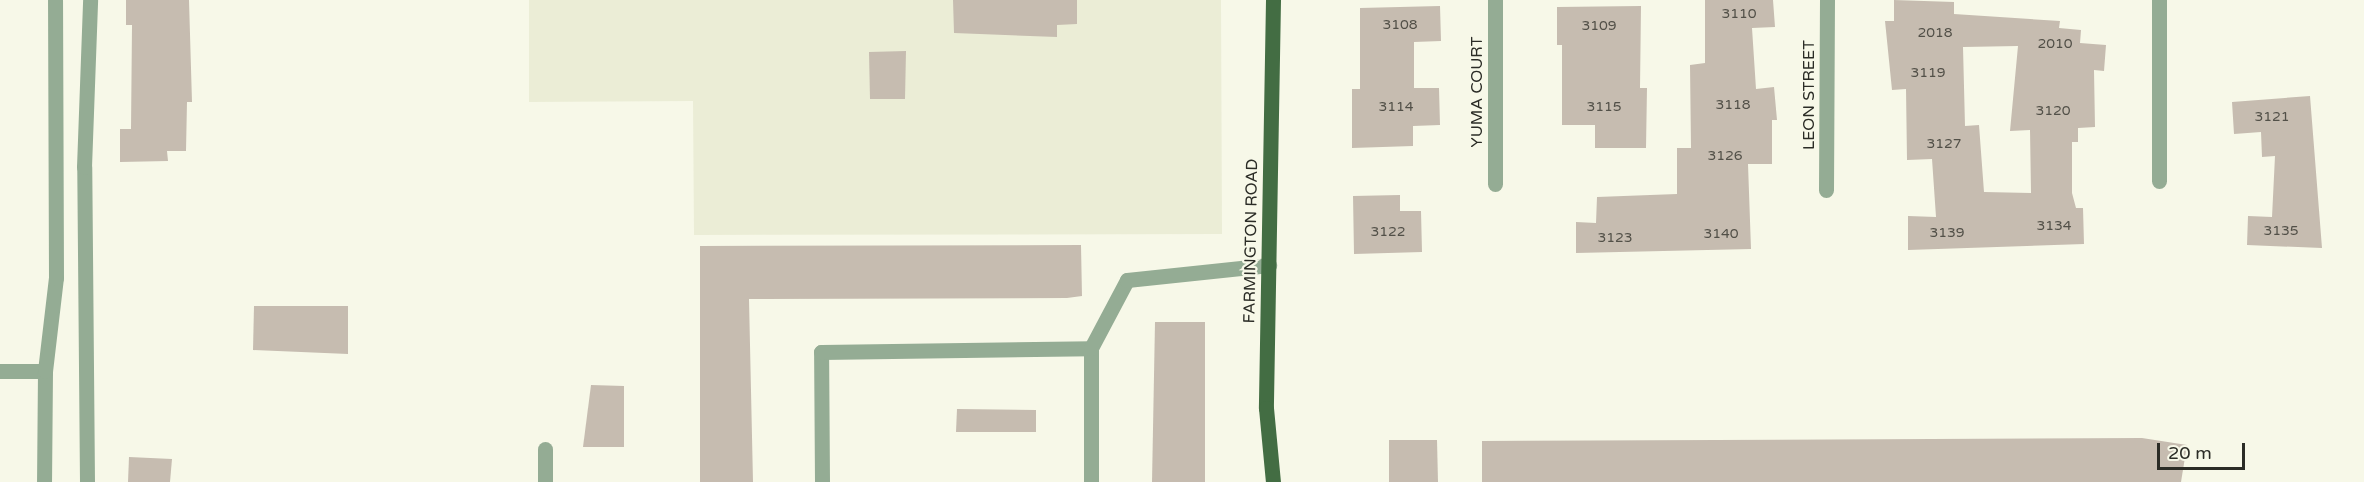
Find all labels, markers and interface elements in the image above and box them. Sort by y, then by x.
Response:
house number: 3110 [1721,6,1757,22]
house number: 3108 [1382,17,1418,33]
house number: 3109 [1581,18,1617,34]
house number: 2018 [1917,25,1953,41]
house number: 2010 [2037,36,2073,52]
street label: YUMA COURT [1467,37,1487,147]
street label: LEON STREET [1799,40,1819,150]
house number: 3119 [1910,65,1946,81]
house number: 3118 [1715,97,1751,113]
house number: 3114 [1378,99,1414,115]
house number: 3115 [1586,99,1622,115]
house number: 3120 [2035,103,2071,119]
house number: 3121 [2254,109,2290,125]
house number: 3127 [1926,136,1962,152]
house number: 3126 [1707,148,1743,164]
street label: FARMINGTON ROAD [1240,159,1262,323]
house number: 3134 [2036,218,2072,234]
house number: 3135 [2263,223,2299,239]
house number: 3122 [1370,224,1406,240]
house number: 3139 [1929,225,1965,241]
house number: 3140 [1703,226,1739,242]
house number: 3123 [1597,230,1633,246]
scale bar [2160,431,2248,469]
text: 20 m [2168,442,2212,464]

